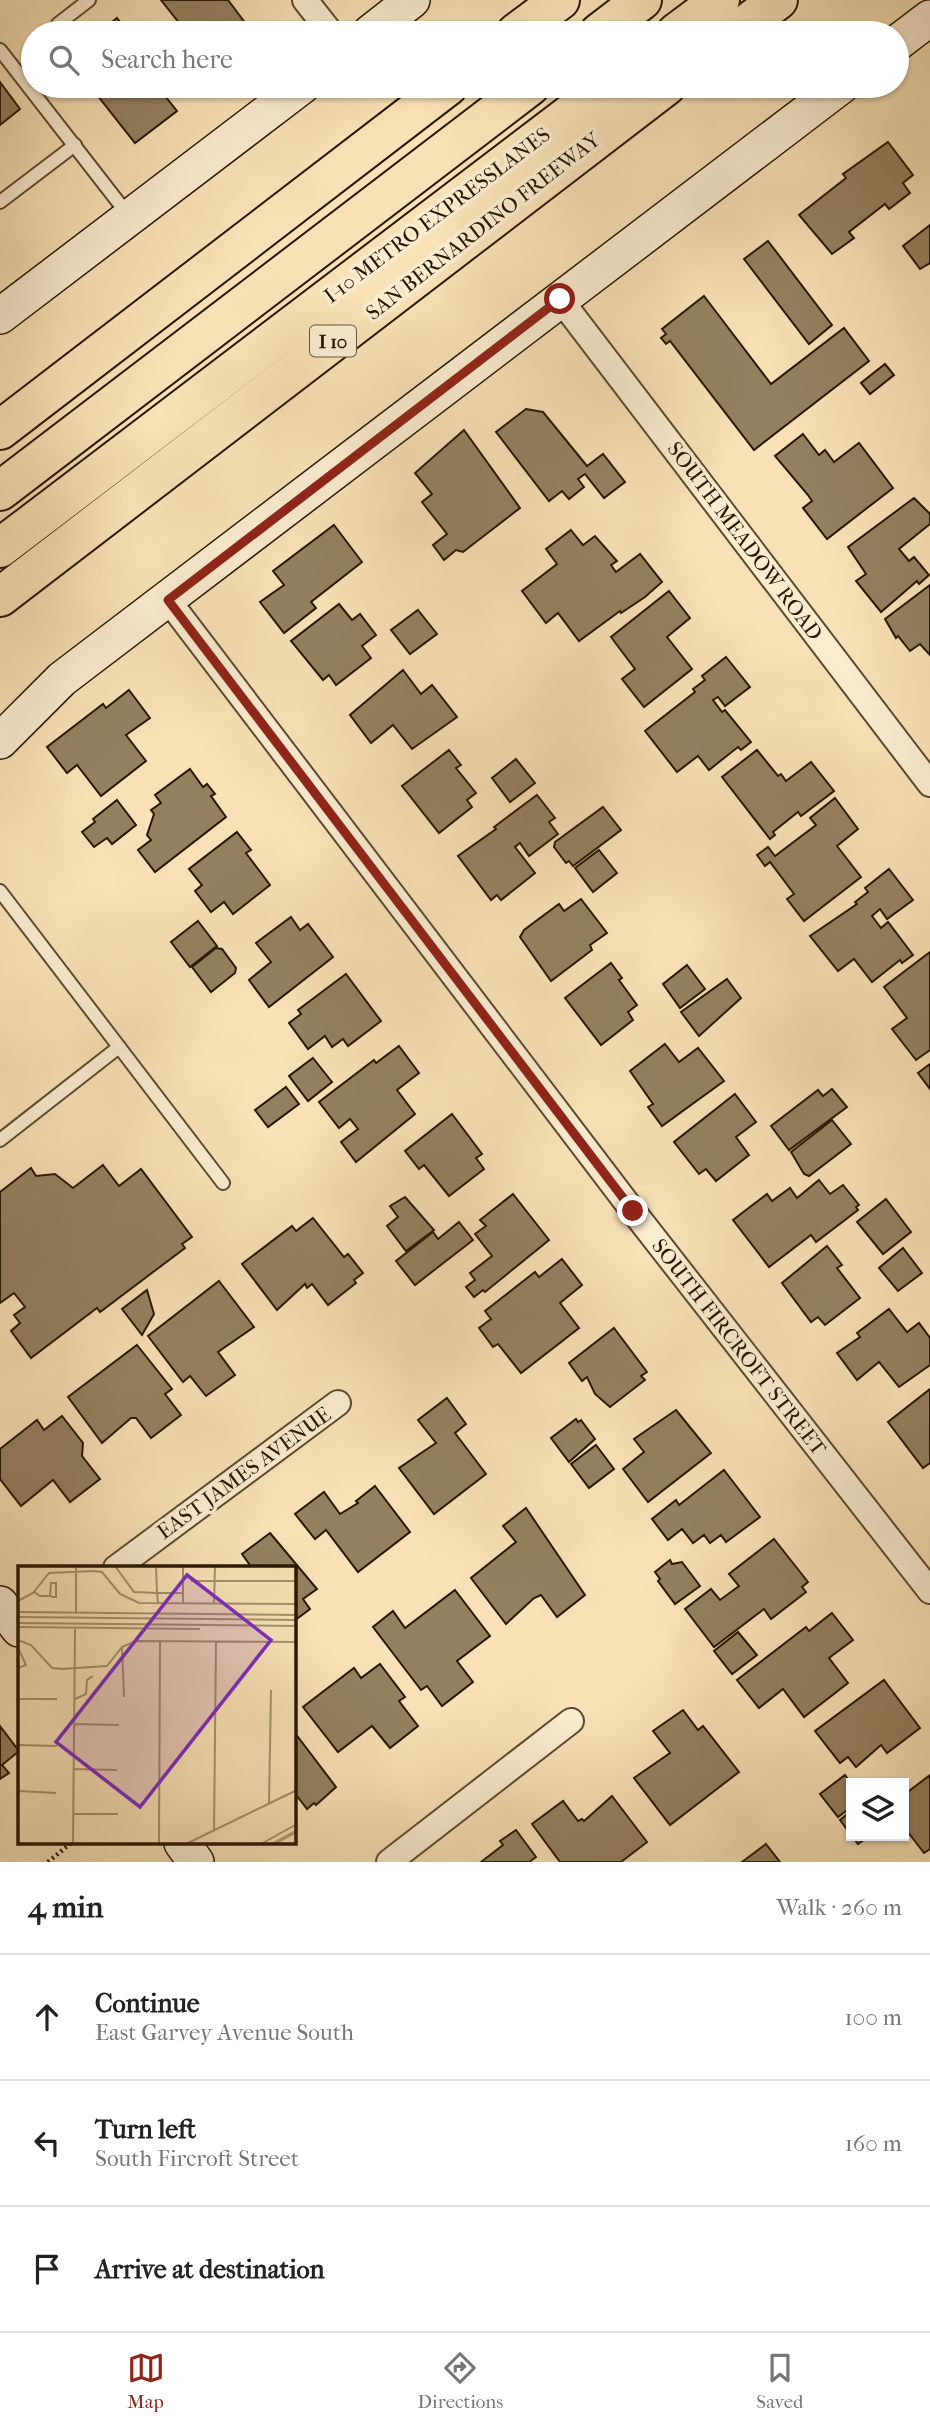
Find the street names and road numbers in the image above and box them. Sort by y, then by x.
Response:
street label: I-10 METRO EXPRESSLANES [319,122,555,308]
street label: SAN BERNARDINO FREEWAY [361,127,605,325]
road number: I 10 [310,326,356,356]
street label: SOUTH MEADOW ROAD [663,437,827,645]
street label: SOUTH FIRCROFT STREET [647,1234,831,1461]
street label: EAST JAMES AVENUE [153,1402,336,1544]

